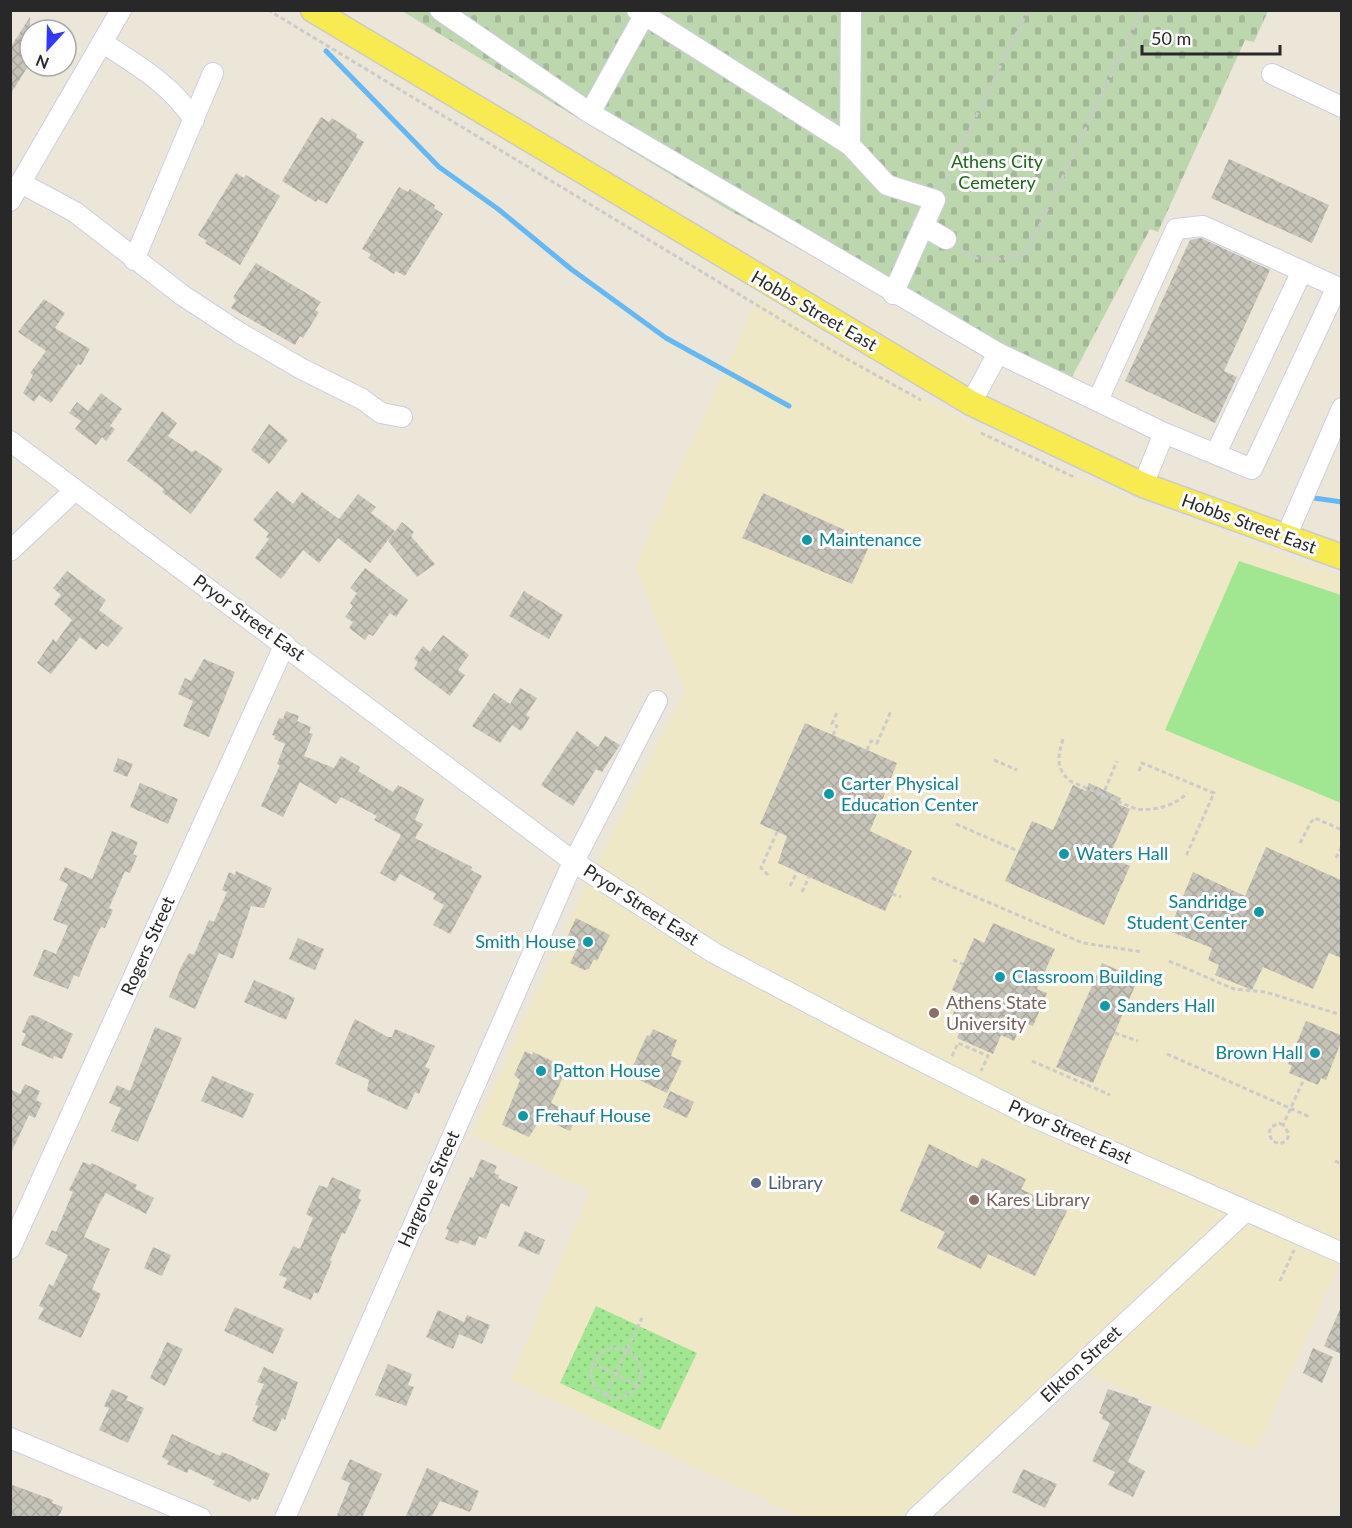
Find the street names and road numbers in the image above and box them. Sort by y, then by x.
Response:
street label: Hobbs Street East [748,265,882,355]
street label: Hobbs Street East [1179,488,1320,558]
street label: Pryor Street East [189,569,310,665]
street label: Pryor Street East [580,859,704,950]
street label: Rogers Street [116,892,179,998]
street label: Pryor Street East [1005,1094,1136,1168]
street label: Hargrove Street [393,1127,464,1250]
street label: Elkton Street [1035,1320,1126,1406]

